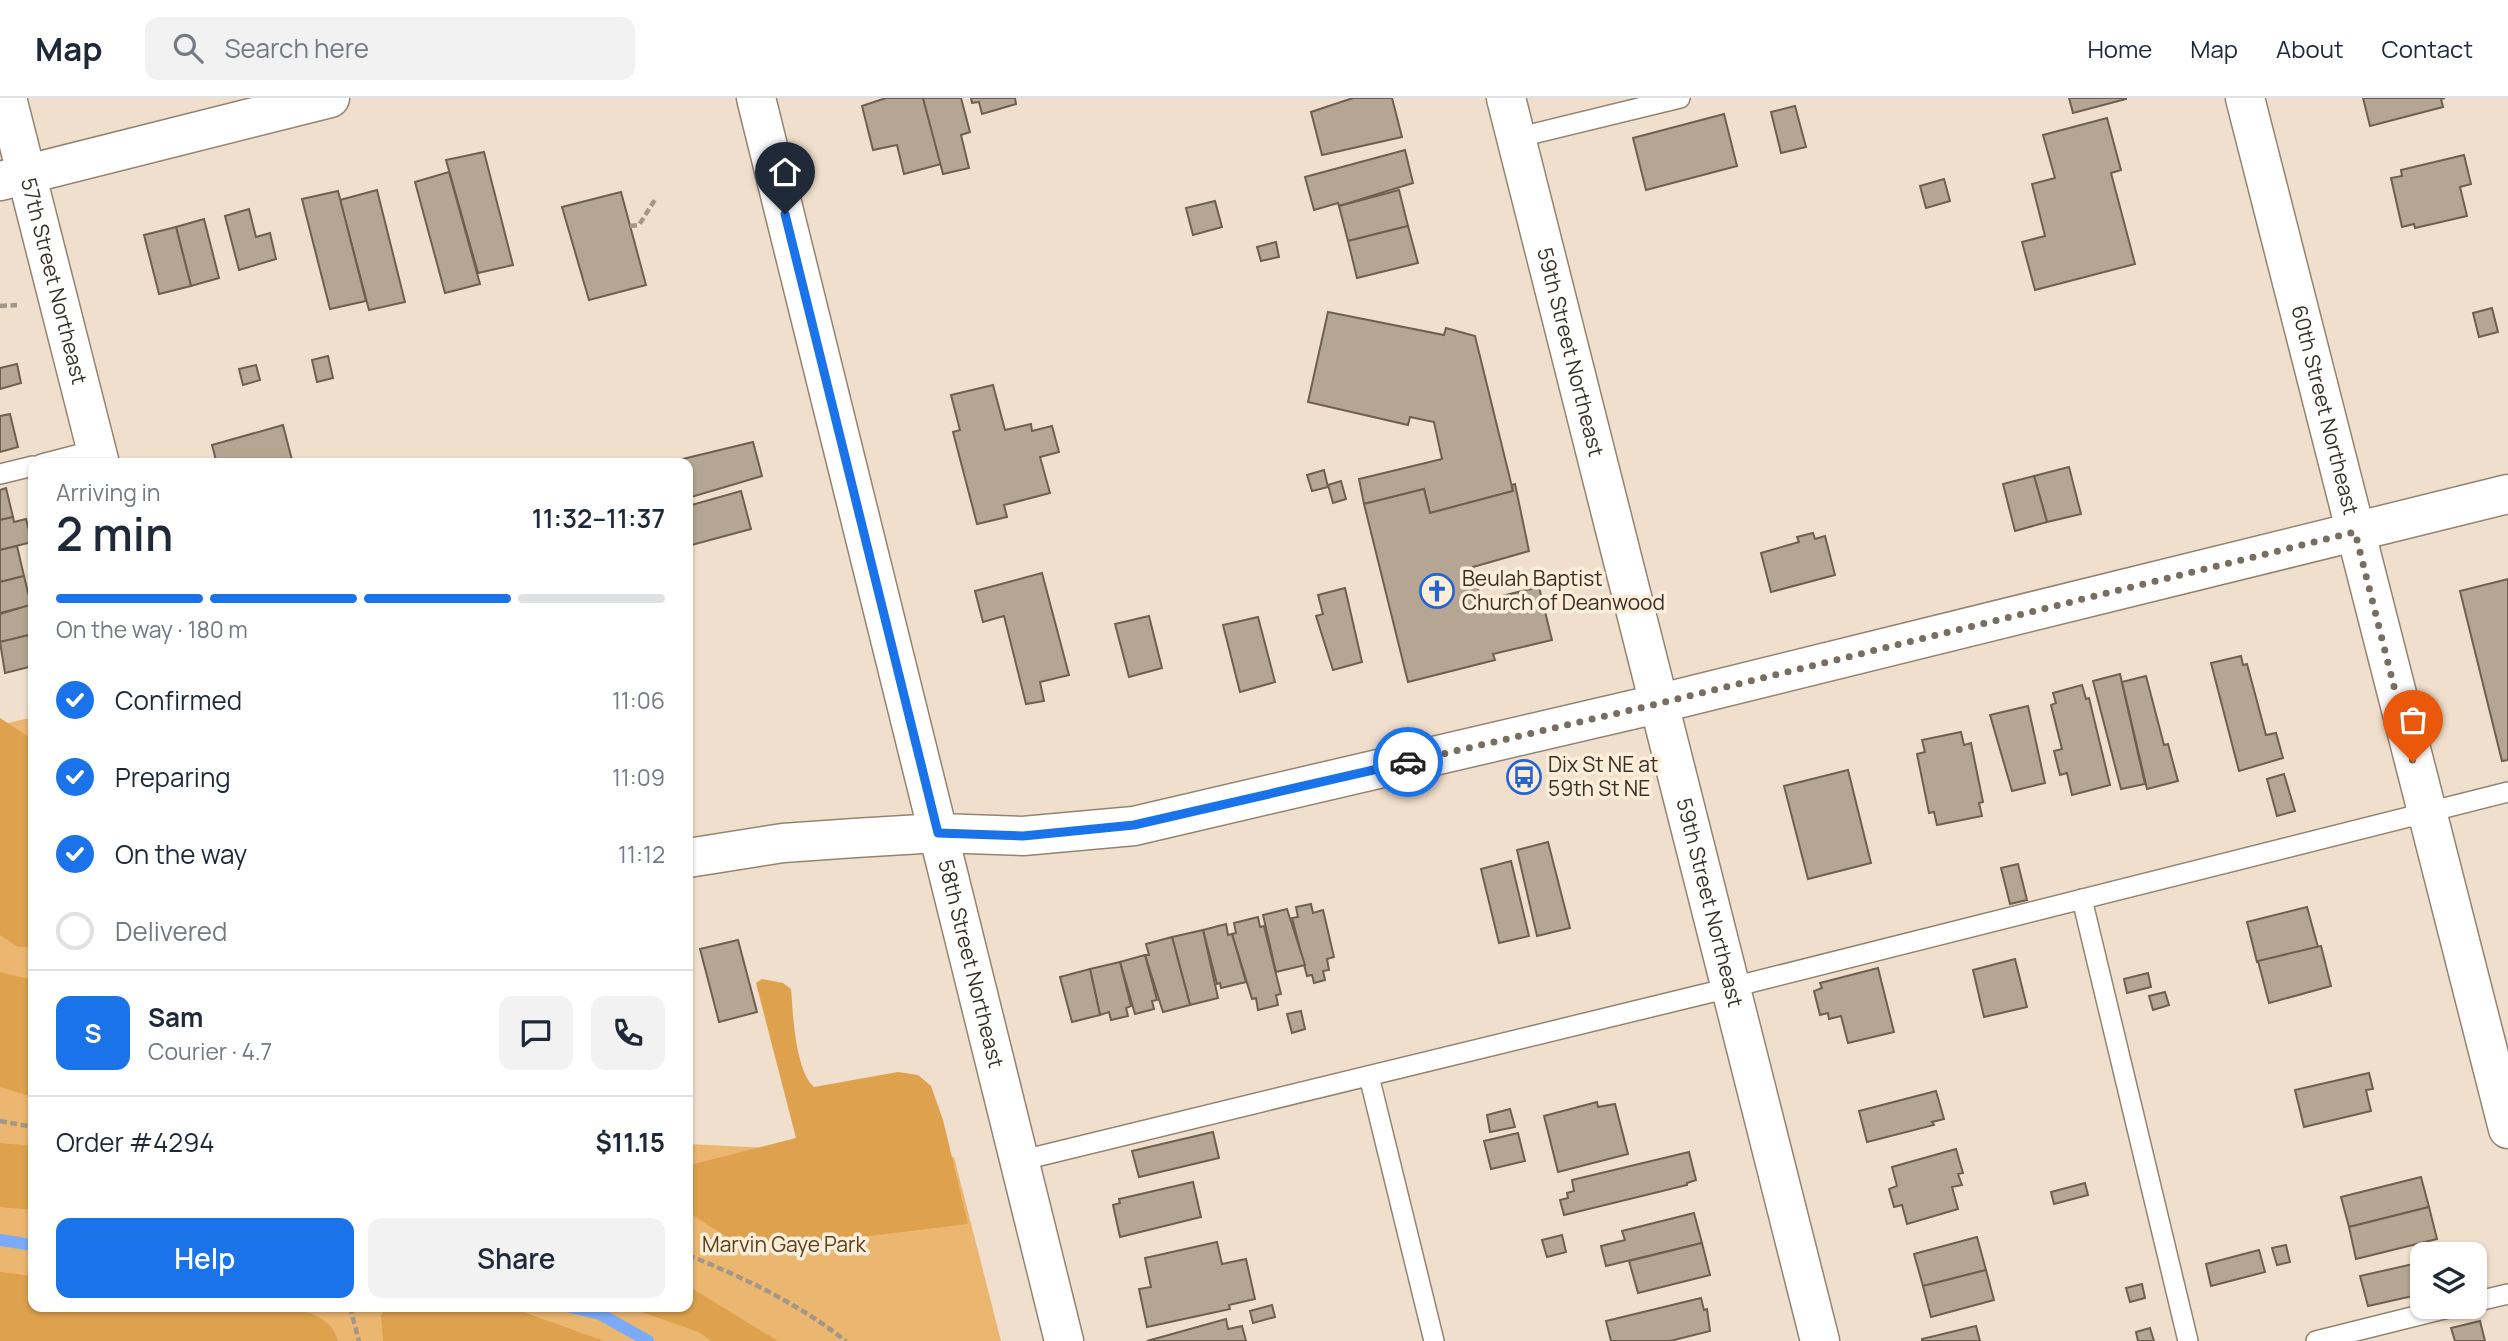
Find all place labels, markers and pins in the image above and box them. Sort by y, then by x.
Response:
pin [755,142,815,214]
place label: Beulah Baptist Church of Deanwood [1462,564,1665,616]
church icon: Beulah Baptist Church of Deanwood [1418,572,1456,610]
pin [2383,690,2443,762]
place label: Dix St NE at 59th St NE [1548,750,1658,802]
bus stop icon: Dix St NE at 59th St NE [1505,758,1543,796]

